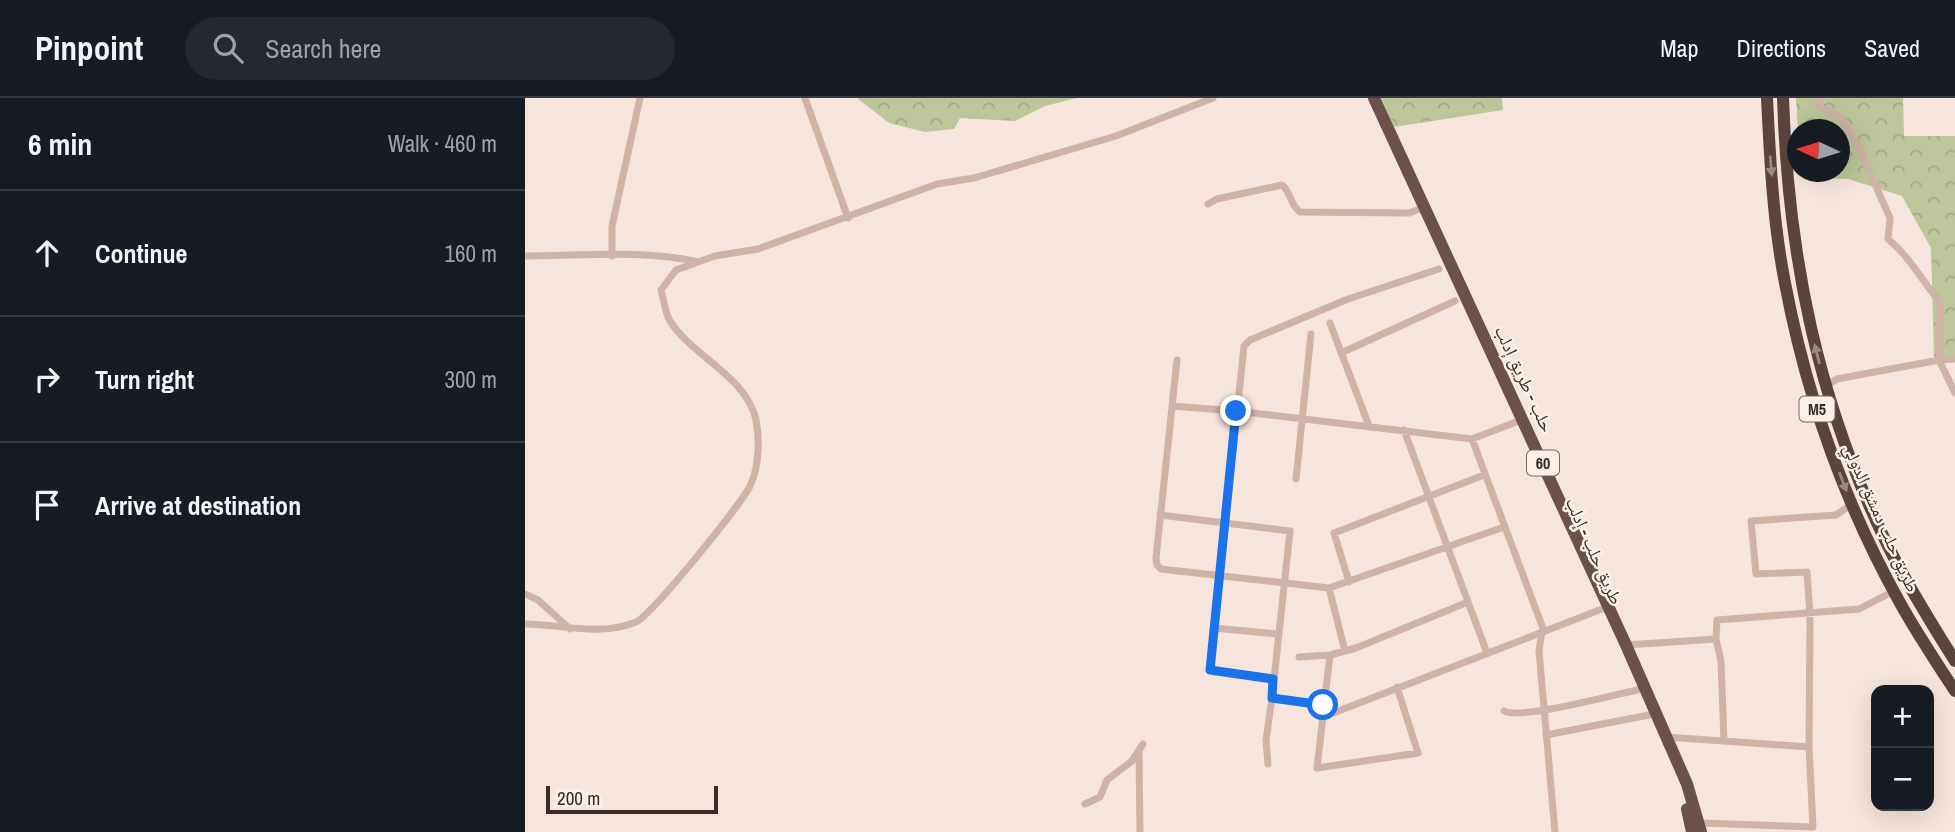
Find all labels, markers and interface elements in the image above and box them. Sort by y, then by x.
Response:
search box [185,17,675,80]
text: Pinpoint [35,26,143,70]
icon: search [209,29,247,67]
text: Search here [265,31,381,66]
text: Map [1660,32,1698,64]
text: Directions [1736,32,1826,64]
text: Saved [1864,32,1920,64]
north arrow [1787,119,1850,182]
text: 6 min [28,124,92,164]
text: Walk · 460 m [388,128,497,159]
one-way arrow [1766,155,1777,177]
icon: ahead [28,234,66,272]
text: Continue [95,236,187,271]
text: 160 m [445,238,497,269]
street label: حلب - طريق إدلب [1489,321,1560,436]
one-way arrow [1811,343,1822,365]
icon: right [28,360,66,398]
text: Turn right [95,362,194,397]
text: 300 m [445,364,497,395]
route end [1220,395,1251,426]
road number: M5 [1799,396,1835,422]
street label: طريق حلب دمشق الدولي [1835,440,1925,597]
road number: 60 [1527,450,1559,476]
one-way arrow [1838,472,1849,493]
icon: arrive [28,486,66,524]
text: Arrive at destination [95,488,301,523]
street label: طريق حلب - إدلب [1560,493,1629,608]
map controls [1871,685,1934,811]
button: + [1871,685,1934,748]
route start [1307,689,1338,720]
button: − [1871,748,1934,811]
scale bar [546,783,717,815]
text: 200 m [557,785,600,811]

